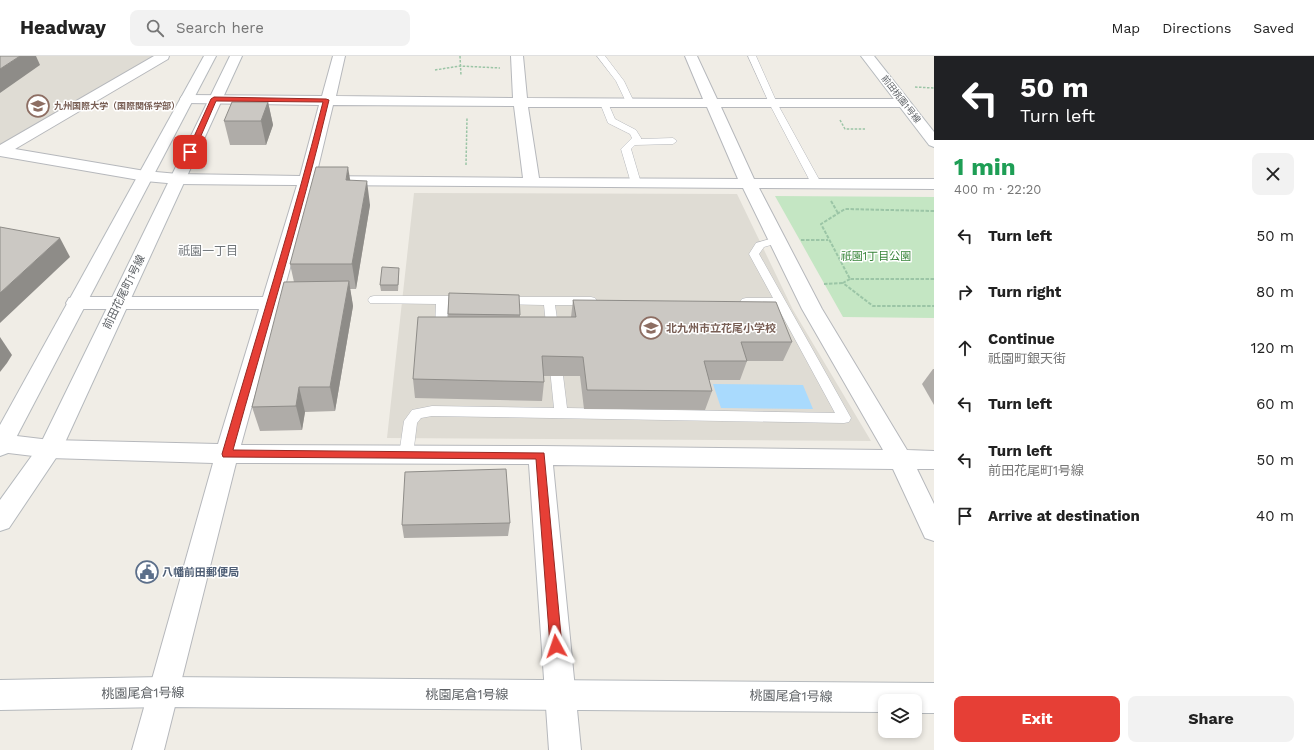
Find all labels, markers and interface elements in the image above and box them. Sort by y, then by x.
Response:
search box [130,10,410,46]
text: Headway [20,16,106,39]
icon: search [144,17,166,39]
text: Search here [176,19,264,37]
text: Map [1112,20,1140,36]
text: Directions [1162,20,1231,36]
text: Saved [1253,20,1294,36]
text: 50 m [1020,71,1089,104]
icon: left [954,72,1006,124]
street label: 前田桃園1号線 [879,73,923,126]
school or university icon: 九州国際大学（国際関係学部） [25,93,51,119]
place label: 九州国際大学（国際関係学部） [54,100,180,111]
text: Turn left [1020,105,1095,126]
pin [173,135,207,169]
icon: arrive [179,141,201,163]
text: 1 min [954,153,1016,181]
button: close [1252,153,1294,195]
text: 400 m · 22:20 [954,182,1041,197]
icon: left [954,225,976,247]
text: Turn left [988,227,1052,245]
text: 50 m [1257,227,1294,245]
district label: 祇園一丁目 [178,244,238,258]
park label: 祇園1丁目公園 [841,250,911,263]
street label: 前田花尾町1号線 [100,253,148,331]
icon: right [954,281,976,303]
text: Turn right [988,283,1061,301]
text: 80 m [1256,283,1294,301]
school or university icon: 北九州市立花尾小学校 [638,315,664,341]
place label: 北九州市立花尾小学校 [666,322,776,335]
text: Continue [988,330,1055,348]
icon: ahead [954,337,976,359]
text: 120 m [1251,339,1294,357]
text: 祇園町銀天街 [988,351,1066,366]
icon: left [954,393,976,415]
text: Turn left [988,395,1052,413]
text: 60 m [1256,395,1294,413]
text: Turn left [988,442,1052,460]
icon: left [954,449,976,471]
text: 50 m [1257,451,1294,469]
text: 前田花尾町1号線 [988,463,1084,478]
icon: arrive [954,505,976,527]
text: Arrive at destination [988,507,1140,525]
text: 40 m [1256,507,1294,525]
public building icon: 八幡前田郵便局 [134,559,160,585]
place label: 八幡前田郵便局 [162,566,239,579]
position arrow [535,625,577,667]
street label: 桃園尾倉1号線 [101,685,185,701]
street label: 桃園尾倉1号線 [425,687,509,702]
street label: 桃園尾倉1号線 [749,688,833,704]
map controls [878,694,922,738]
button: layers [878,694,922,738]
button: Exit [954,696,1120,742]
button: Share [1128,696,1294,742]

